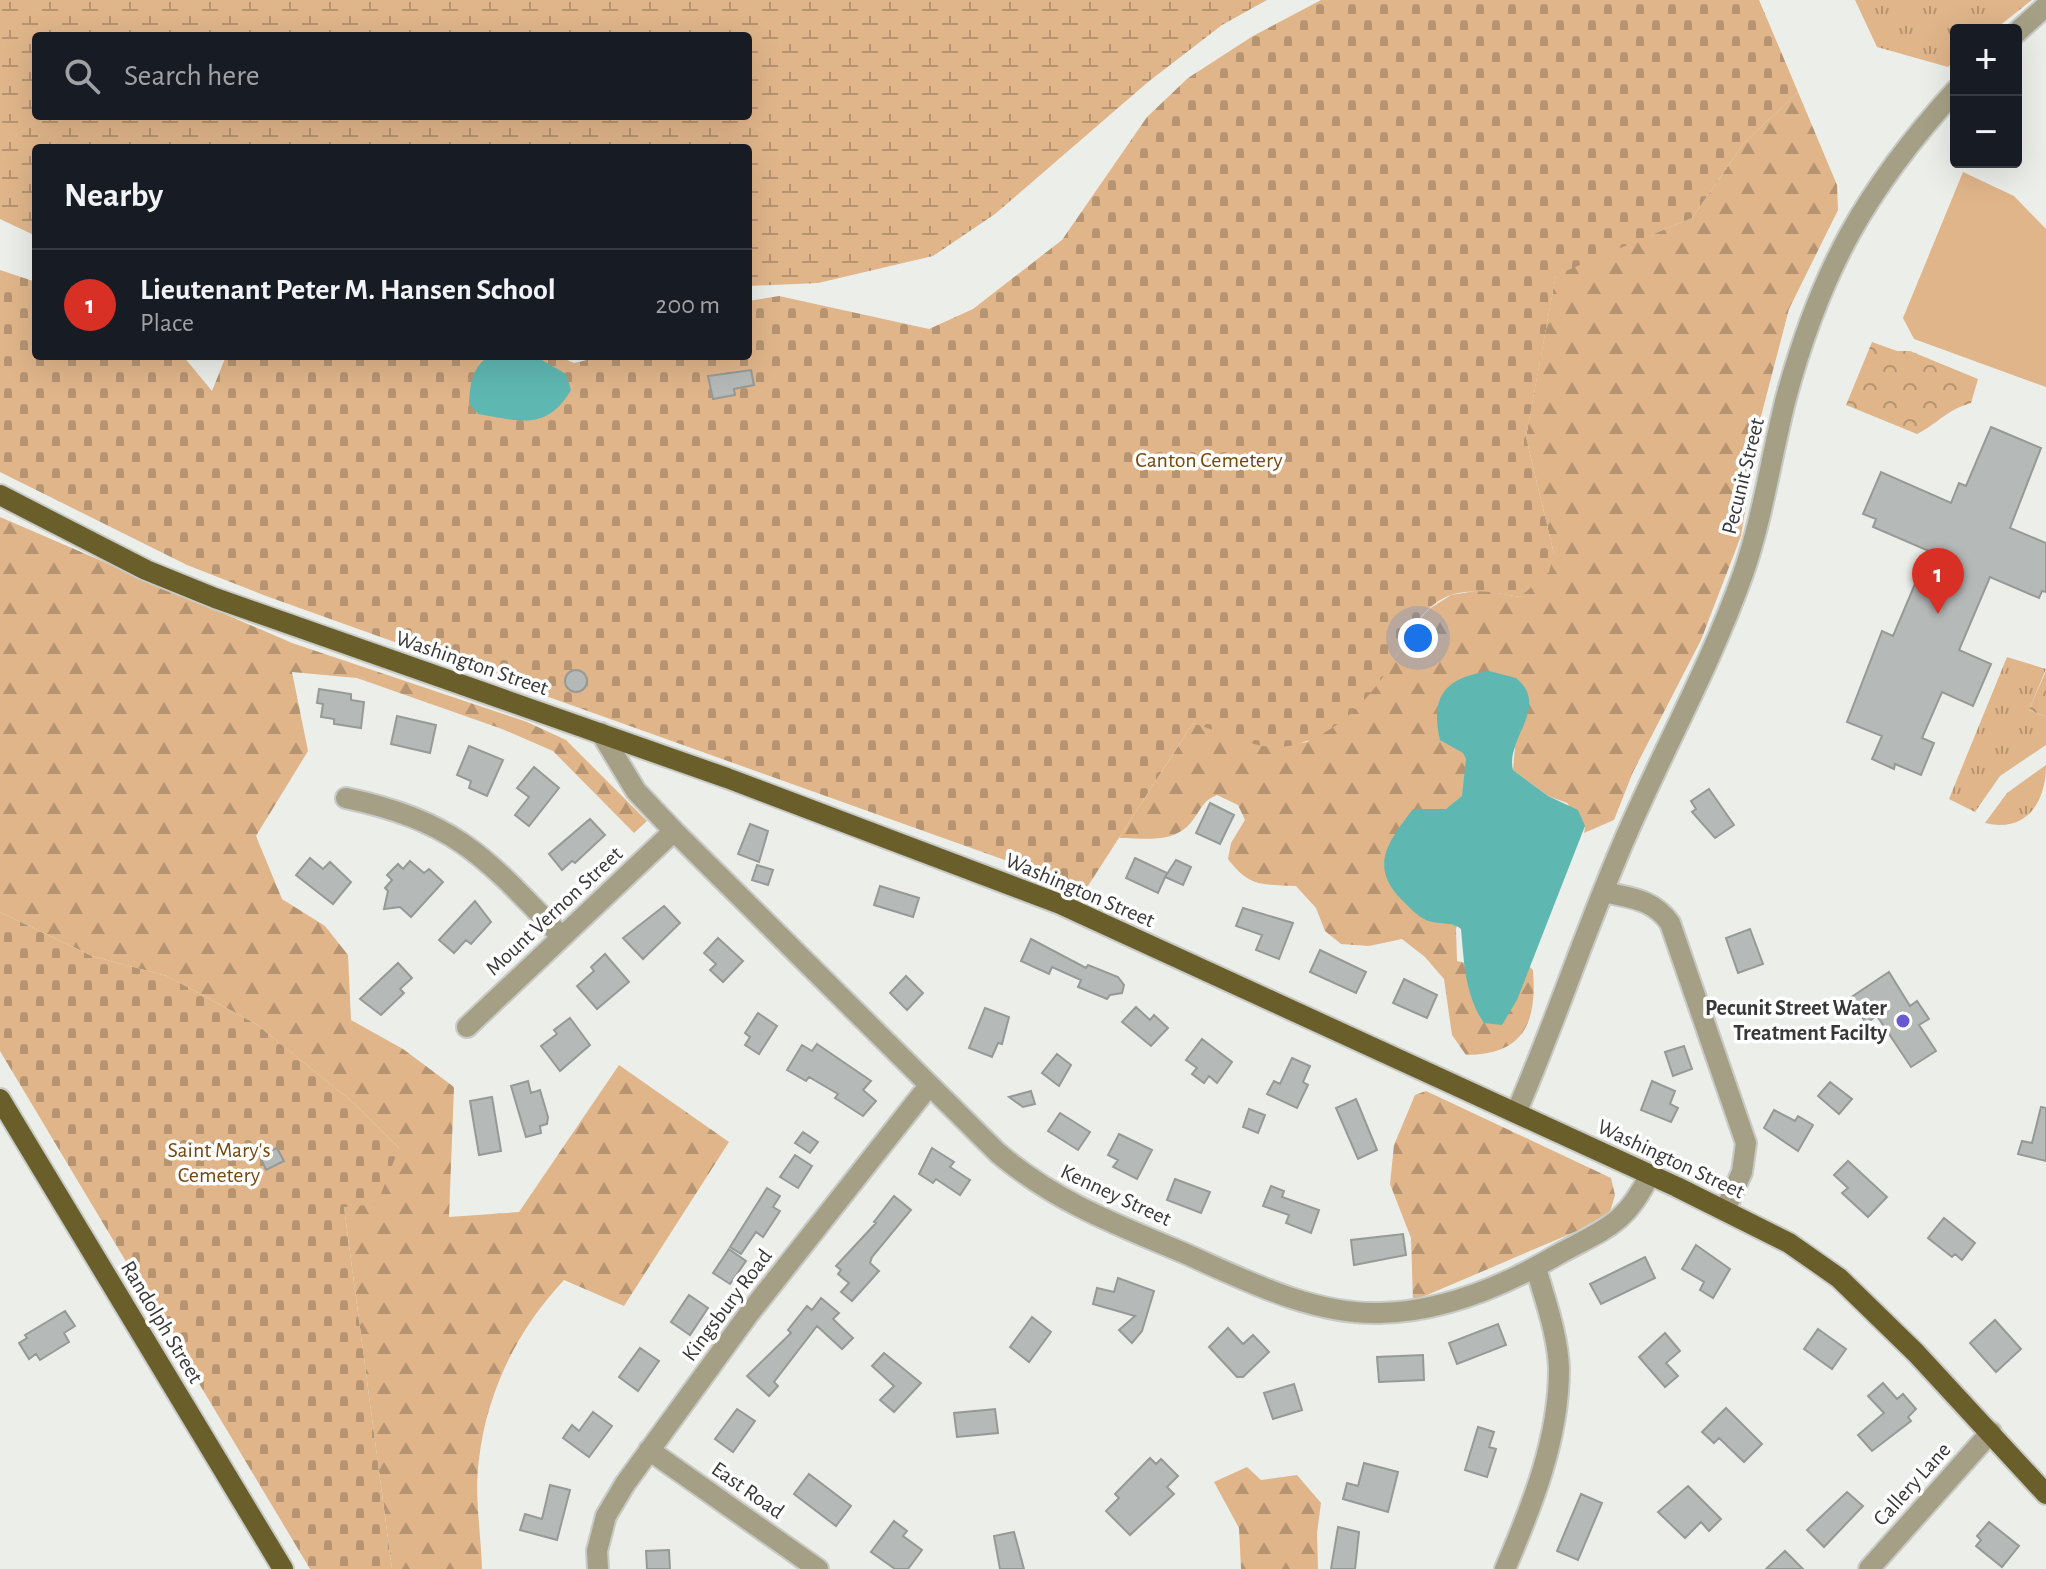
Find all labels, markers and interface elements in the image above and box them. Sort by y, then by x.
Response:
map controls [1950,24,2022,168]
button: + [1950,24,2022,96]
search box [32,32,752,120]
icon: search [60,54,104,98]
text: Search here [124,61,260,91]
button: − [1950,96,2022,168]
text: Nearby [64,179,163,213]
text: Lieutenant Peter M. Hansen School [140,275,556,305]
text: 1 [85,292,95,318]
text: 200 m [656,292,720,318]
text: Place [140,310,194,336]
street label: Pecunit Street [1718,415,1768,537]
park label: Canton Cemetery [1135,449,1283,471]
pin: 1 [1912,548,1964,614]
your location [1398,618,1438,658]
street label: Washington Street [393,627,551,699]
street label: Mount Vernon Street [481,842,627,980]
street label: Washington Street [1002,849,1158,931]
place label: Pecunit Street Water Treatment Facilty [1705,997,1887,1045]
marker: Pecunit Street Water Treatment Facilty [1894,1012,1912,1030]
street label: Washington Street [1594,1115,1748,1203]
park label: Saint Mary's Cemetery [167,1139,271,1186]
street label: Kenney Street [1057,1160,1175,1230]
street label: Kingsbury Road [678,1245,776,1365]
street label: Randolph Street [117,1257,207,1387]
street label: Callery Lane [1869,1438,1955,1530]
street label: East Road [708,1457,788,1523]

